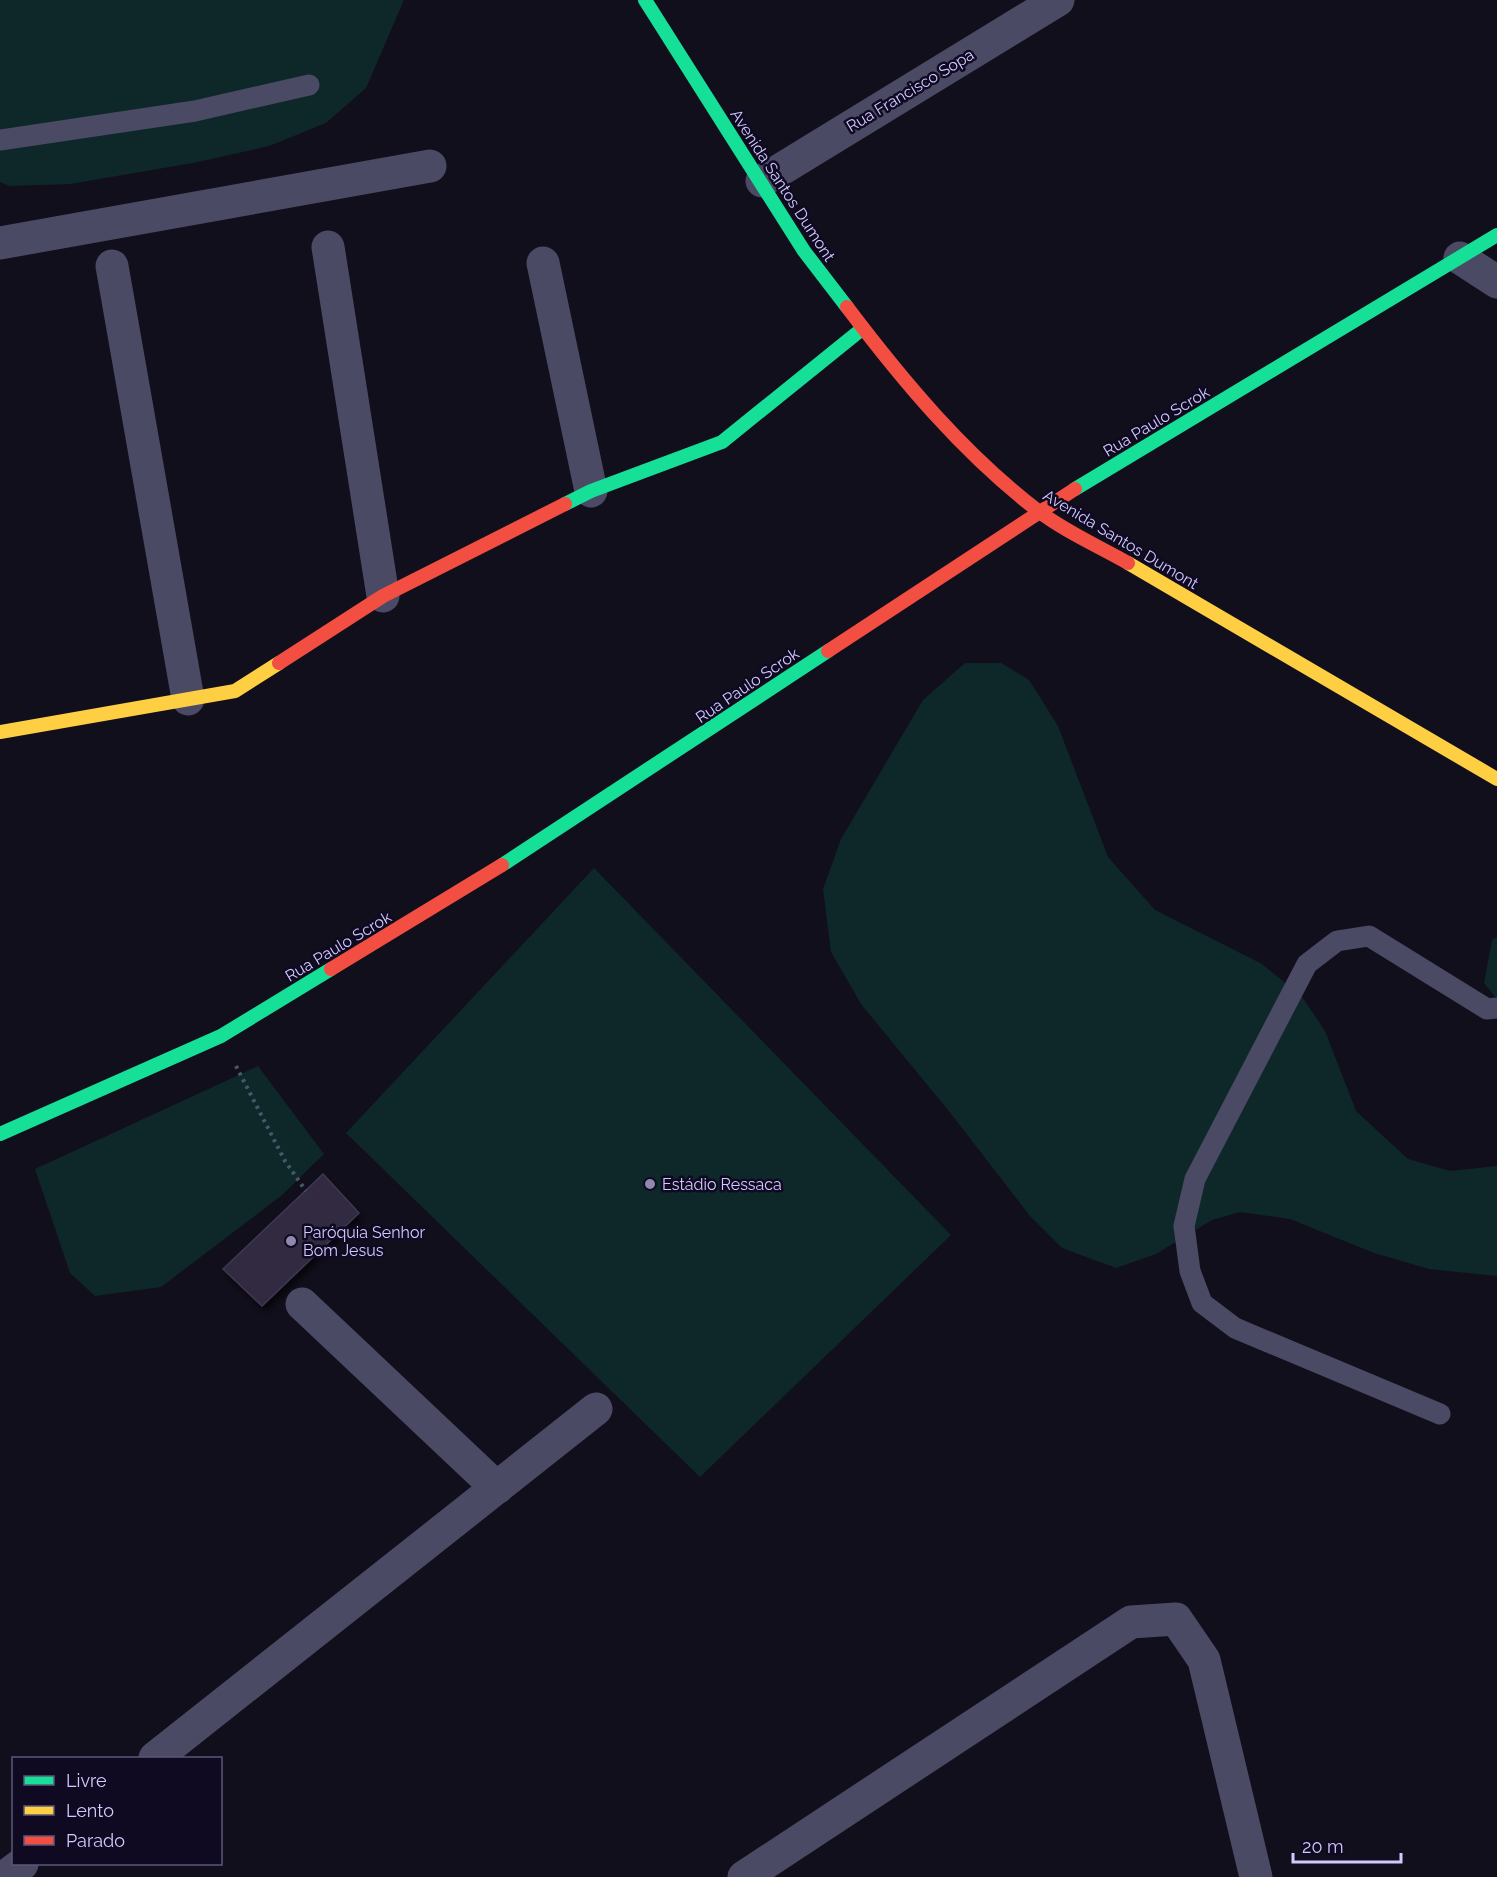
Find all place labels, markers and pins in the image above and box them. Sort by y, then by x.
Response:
place label: Estádio Ressaca [662,1175,782,1194]
marker: Estádio Ressaca [643,1177,657,1191]
place label: Paróquia Senhor Bom Jesus [303,1223,425,1260]
marker: Paróquia Senhor Bom Jesus [284,1234,298,1248]

